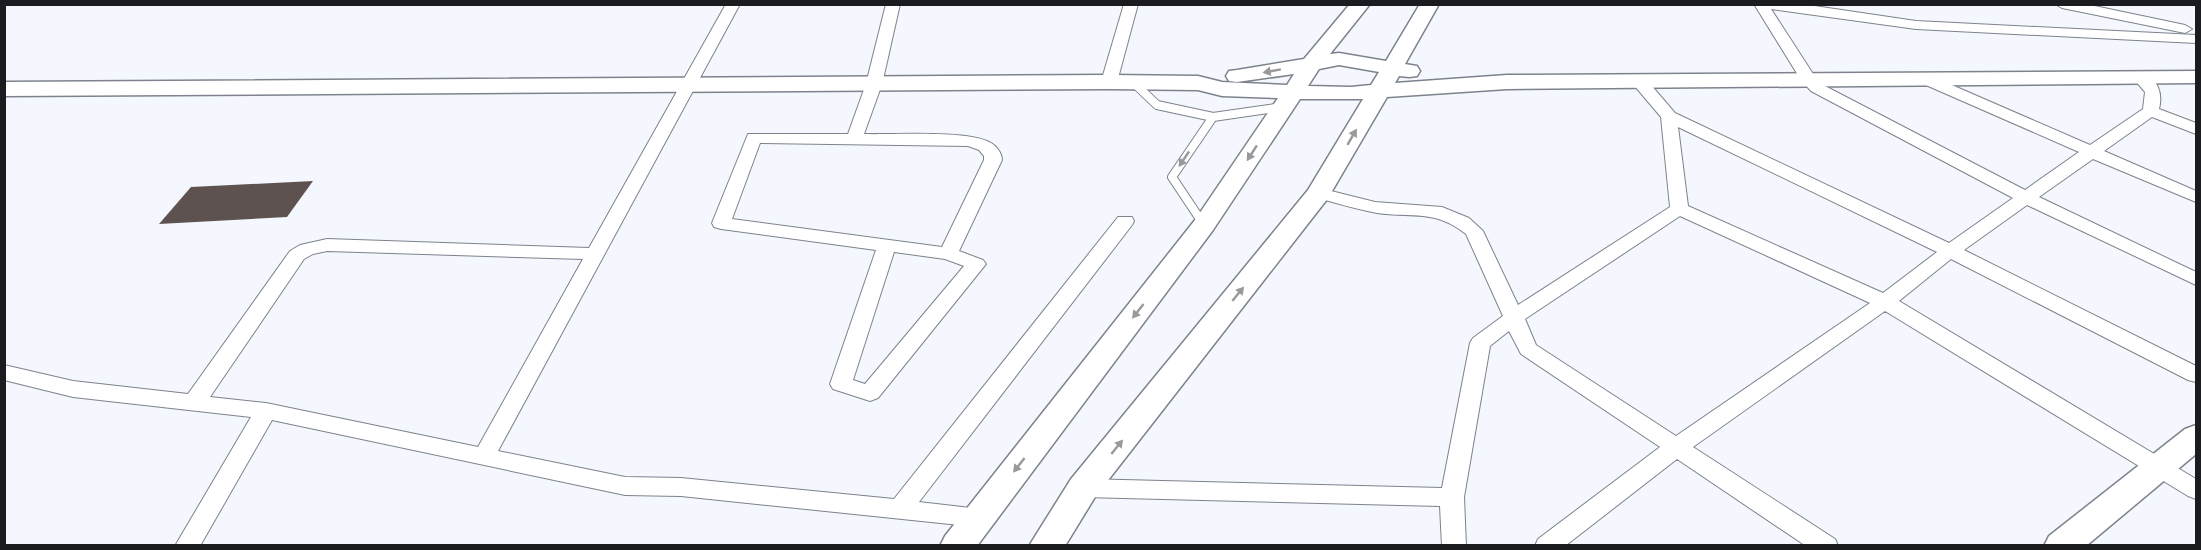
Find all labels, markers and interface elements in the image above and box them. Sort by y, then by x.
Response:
one-way arrow [1263,67,1282,76]
one-way arrow [1347,128,1357,145]
one-way arrow [1246,144,1258,160]
one-way arrow [1179,151,1190,167]
one-way arrow [1232,287,1244,302]
one-way arrow [1132,302,1144,318]
one-way arrow [1110,439,1123,455]
one-way arrow [1013,457,1025,473]

